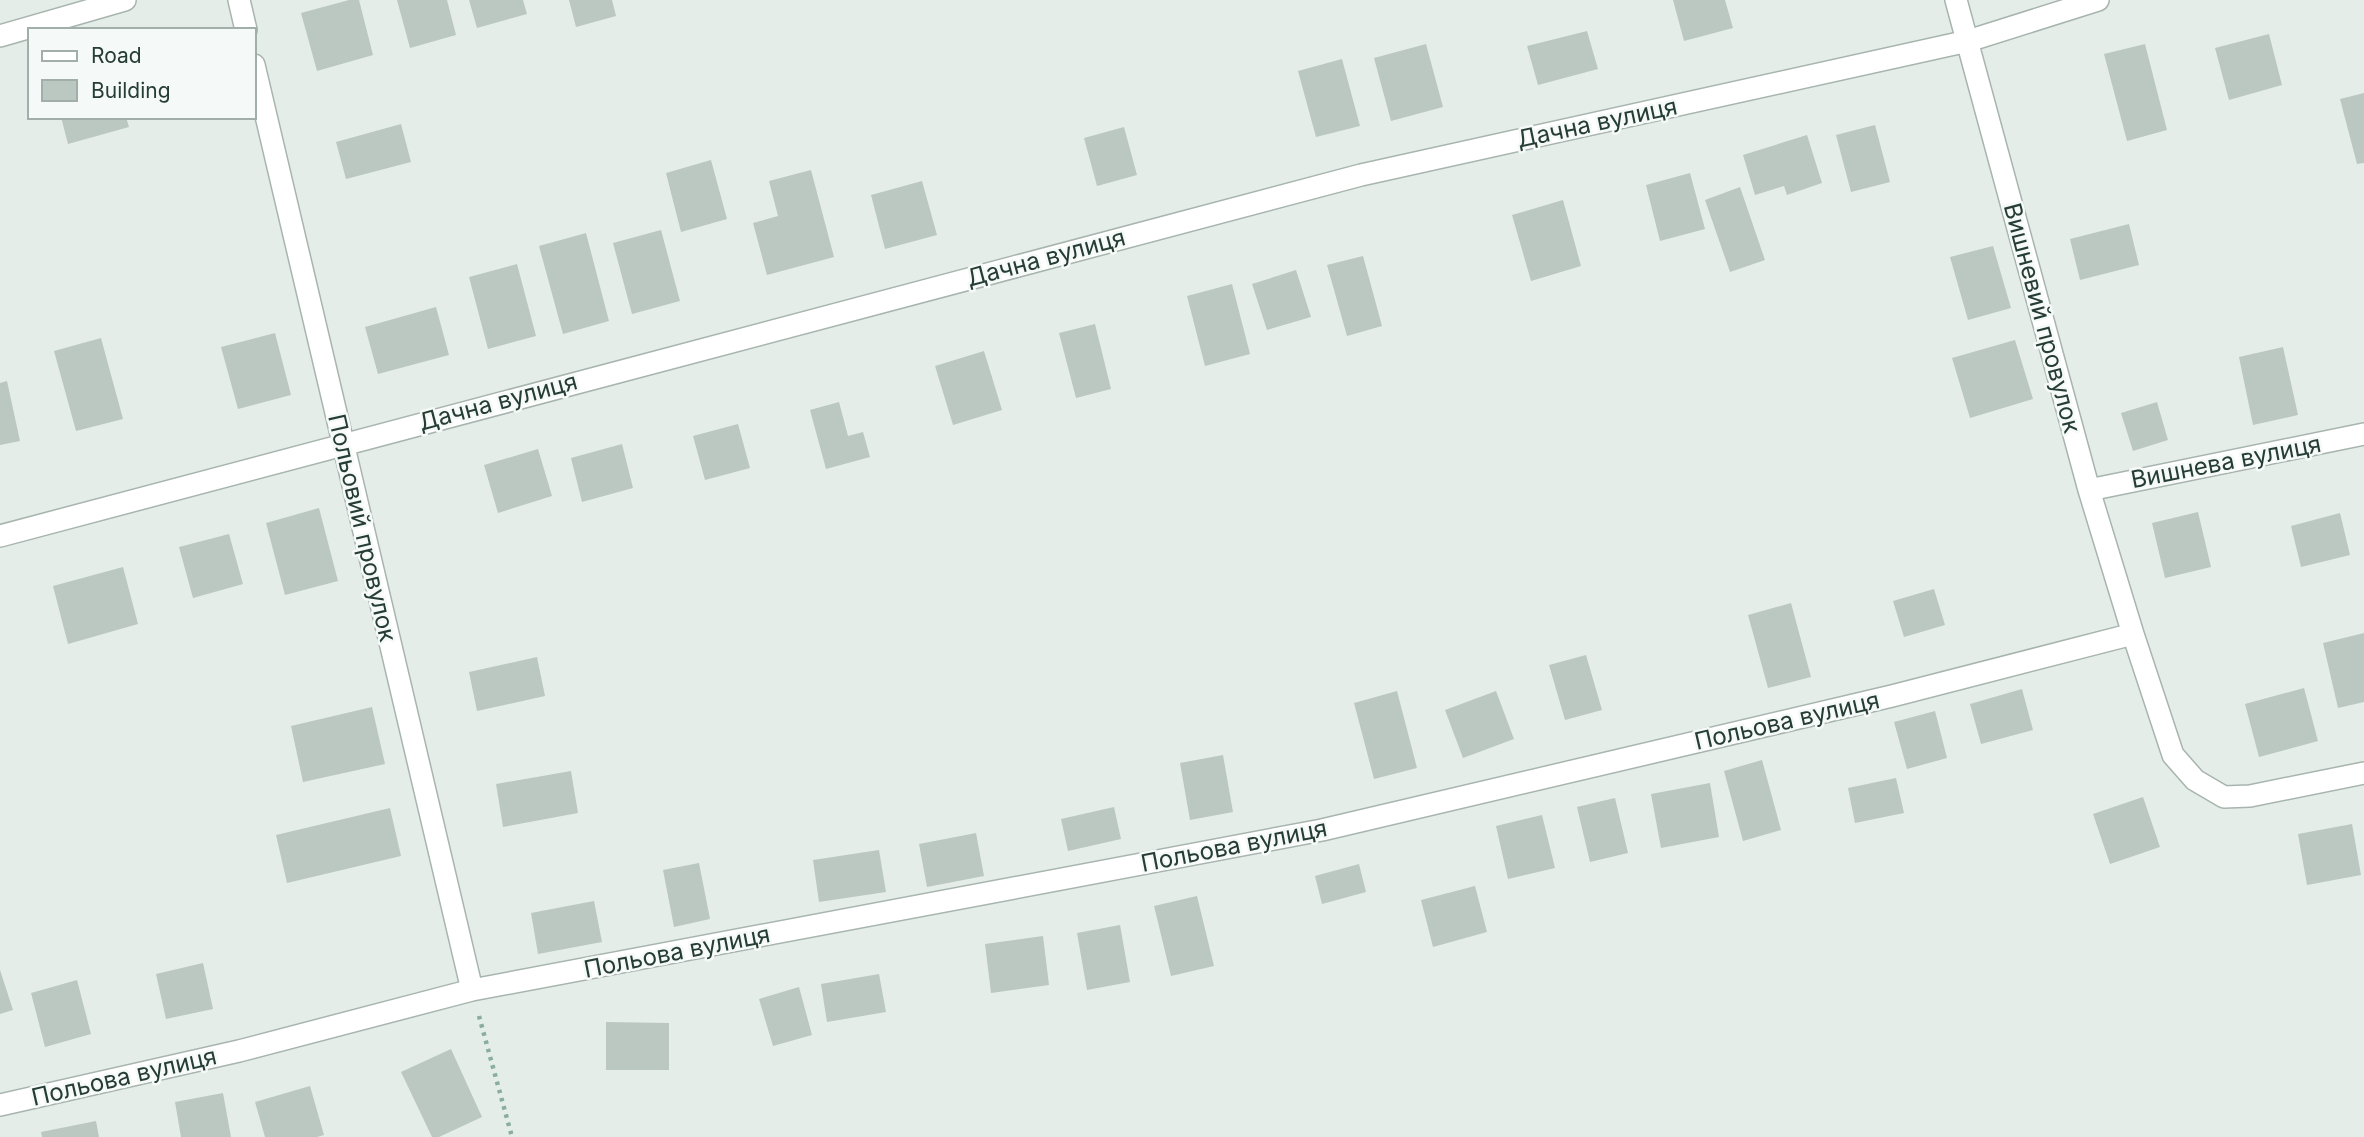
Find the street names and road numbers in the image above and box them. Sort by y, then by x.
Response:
street label: Дачна вулиця [1514,91,1680,154]
street label: Вишневий провулок [1998,200,2087,436]
street label: Дачна вулиця [963,222,1128,293]
street label: Дачна вулиця [415,366,580,437]
street label: Польовий провулок [322,411,403,645]
street label: Вишнева вулиця [2128,429,2323,494]
street label: Польова вулиця [1691,685,1882,756]
street label: Польова вулиця [1138,813,1330,878]
street label: Польова вулиця [581,919,773,984]
street label: Польова вулиця [28,1041,219,1112]

